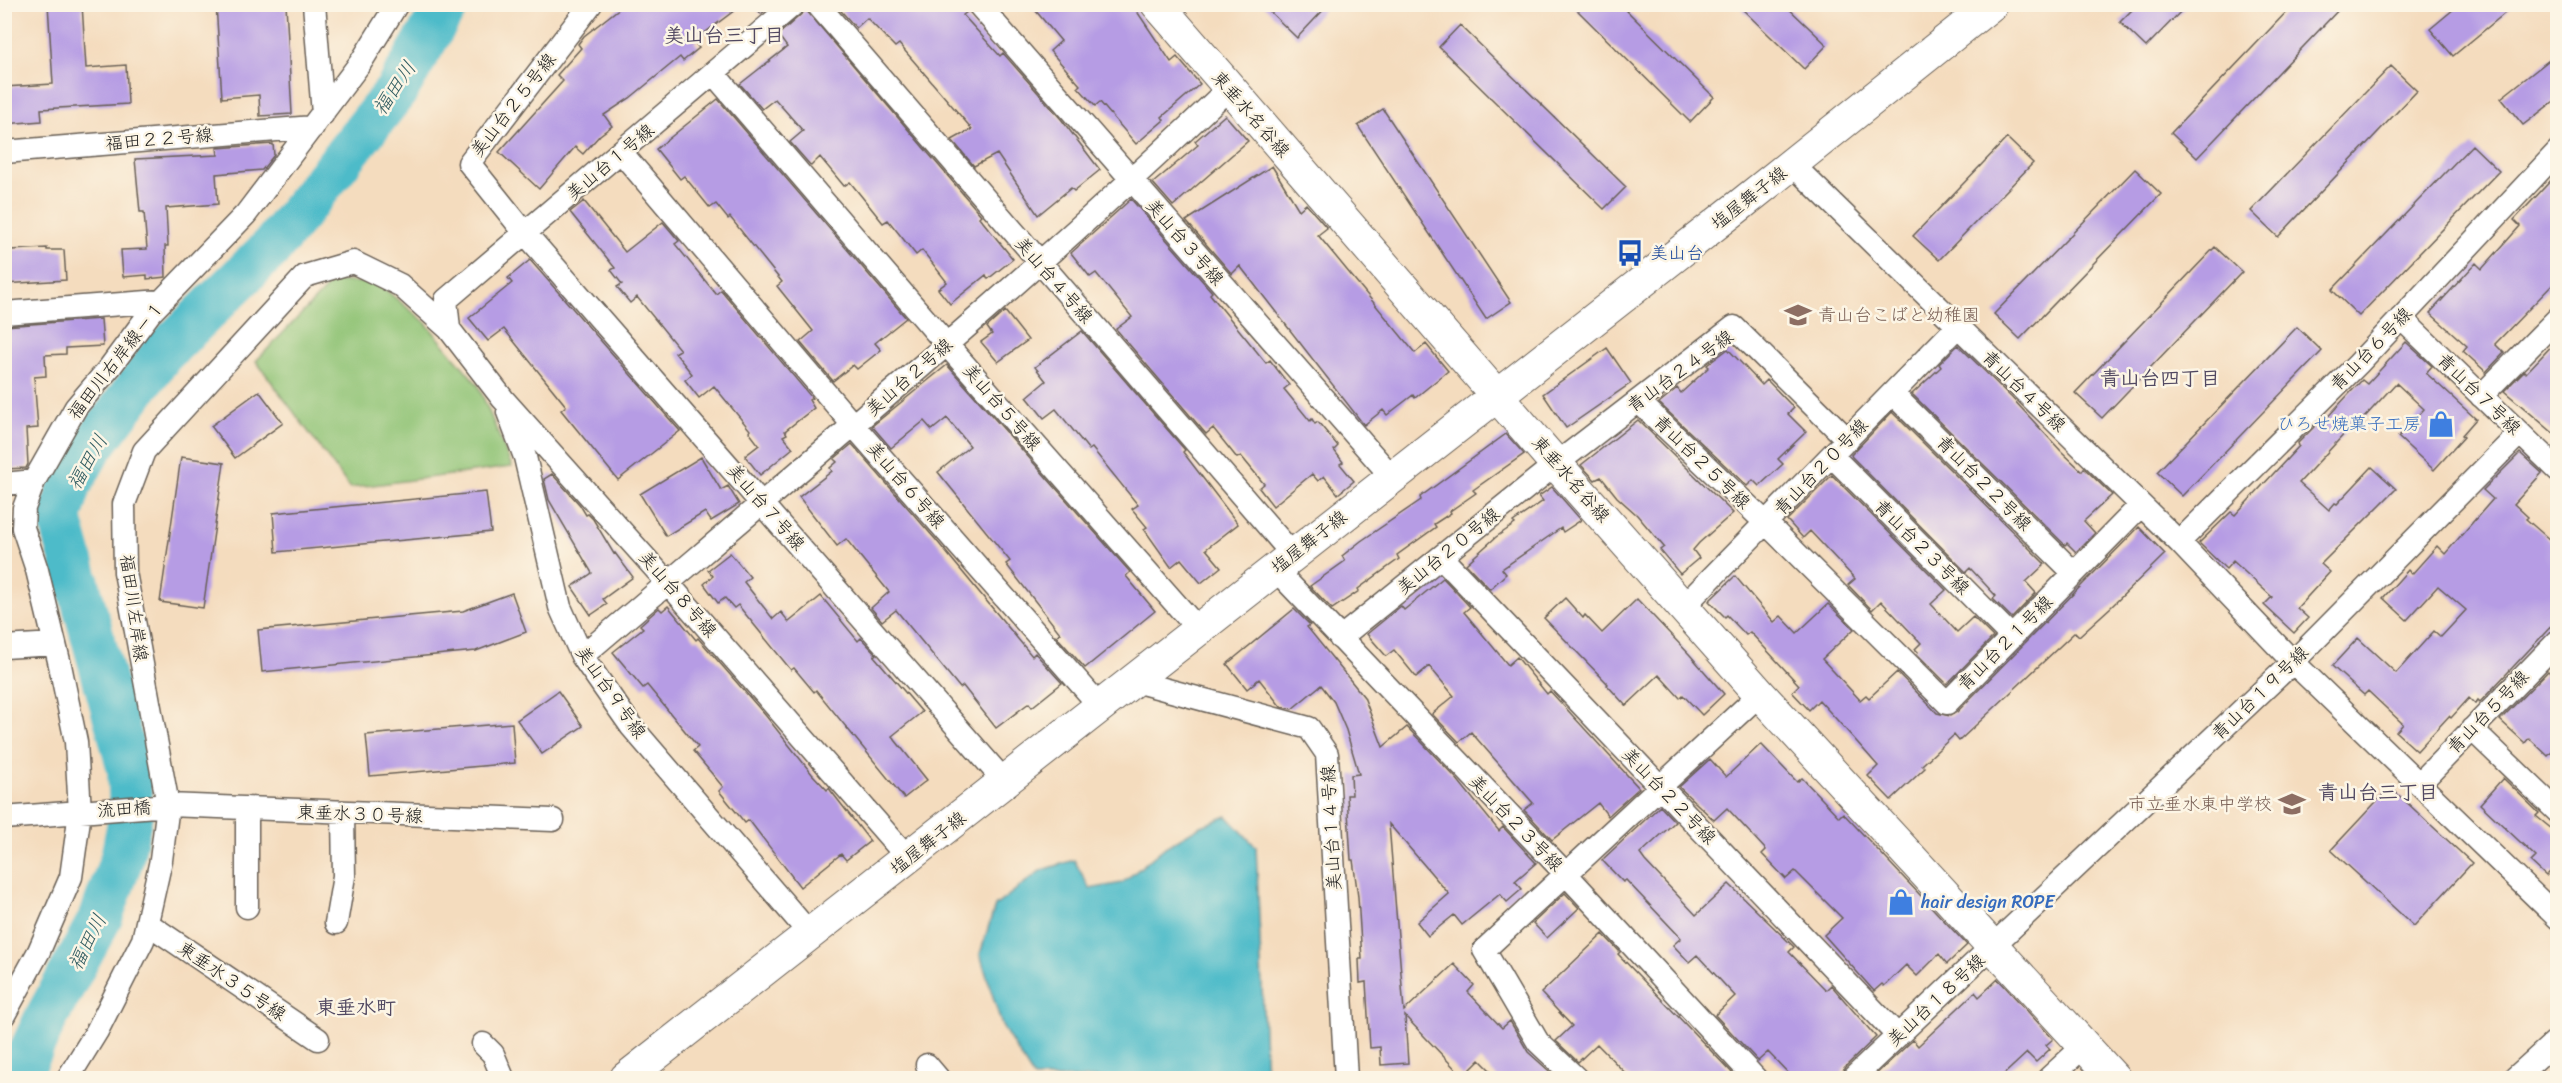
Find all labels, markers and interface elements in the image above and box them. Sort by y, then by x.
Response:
district label: 美山台三丁目 [664,18,784,53]
street label: 美山台２５号線 [462,46,564,164]
water label: 福田川 [363,54,426,123]
street label: 東垂水名谷線 [1203,63,1299,165]
street label: 美山台１号線 [558,115,662,209]
street label: 福田２２号線 [104,118,214,160]
street label: 塩屋舞子線 [1704,158,1794,238]
street label: 美山台３号線 [1137,191,1233,293]
street label: 美山台４号線 [1006,229,1102,331]
place label: 美山台 [1650,237,1704,269]
bus stop icon: 美山台 [1615,238,1645,268]
street label: 福田川右岸線－１ [59,293,173,427]
place label: 青山台こばと幼稚園 [1818,299,1980,331]
street label: 青山台６号線 [2322,299,2420,399]
school or university icon: 青山台こばと幼稚園 [1783,300,1813,330]
street label: 青山台２４号線 [1620,321,1740,421]
street label: 美山台２号線 [858,329,960,425]
street label: 青山台４号線 [1974,342,2074,440]
street label: 青山台７号線 [2429,345,2529,443]
street label: 美山台５号線 [954,356,1050,458]
district label: 青山台四丁目 [2100,361,2220,396]
street label: 青山台２５号線 [1646,407,1758,517]
place label: ひろせ焼菓子工房 [2277,408,2421,440]
shop icon: ひろせ焼菓子工房 [2426,409,2456,439]
street label: 青山台２０号線 [1766,411,1876,523]
street label: 青山台２２号線 [1928,427,2040,539]
water label: 福田川 [57,428,118,497]
street label: 東垂水名谷線 [1523,428,1619,530]
street label: 美山台６号線 [858,434,954,536]
street label: 美山台７号線 [718,456,814,558]
street label: 青山台２３号線 [1866,491,1978,603]
street label: 美山台２０号線 [1389,499,1507,603]
street label: 塩屋舞子線 [1264,502,1354,582]
street label: 美山台８号線 [630,543,726,645]
street label: 福田川左岸線 [111,552,157,664]
street label: 青山台２１号線 [1949,587,2061,699]
street label: 青山台１９号線 [2204,638,2316,748]
street label: 美山台９号線 [567,639,655,745]
street label: 青山台５号線 [2439,662,2537,762]
street label: 美山台２２号線 [1614,740,1724,852]
street label: 美山台１４号線 [1312,764,1350,892]
street label: 美山台２３号線 [1461,767,1571,879]
district label: 青山台三丁目 [2318,775,2438,810]
place label: 市立垂水東中学校 [2128,788,2272,820]
school or university icon: 市立垂水東中学校 [2277,789,2307,819]
street label: 流田橋 [96,791,152,827]
street label: 東垂水３０号線 [296,796,424,832]
street label: 塩屋舞子線 [883,803,973,883]
place label: hair design ROPE [1920,886,2056,918]
shop icon: hair design ROPE [1886,887,1916,917]
water label: 福田川 [58,908,117,977]
street label: 東垂水３５号線 [171,933,293,1029]
street label: 美山台１８号線 [1879,945,1993,1055]
district label: 東垂水町 [316,990,396,1025]

